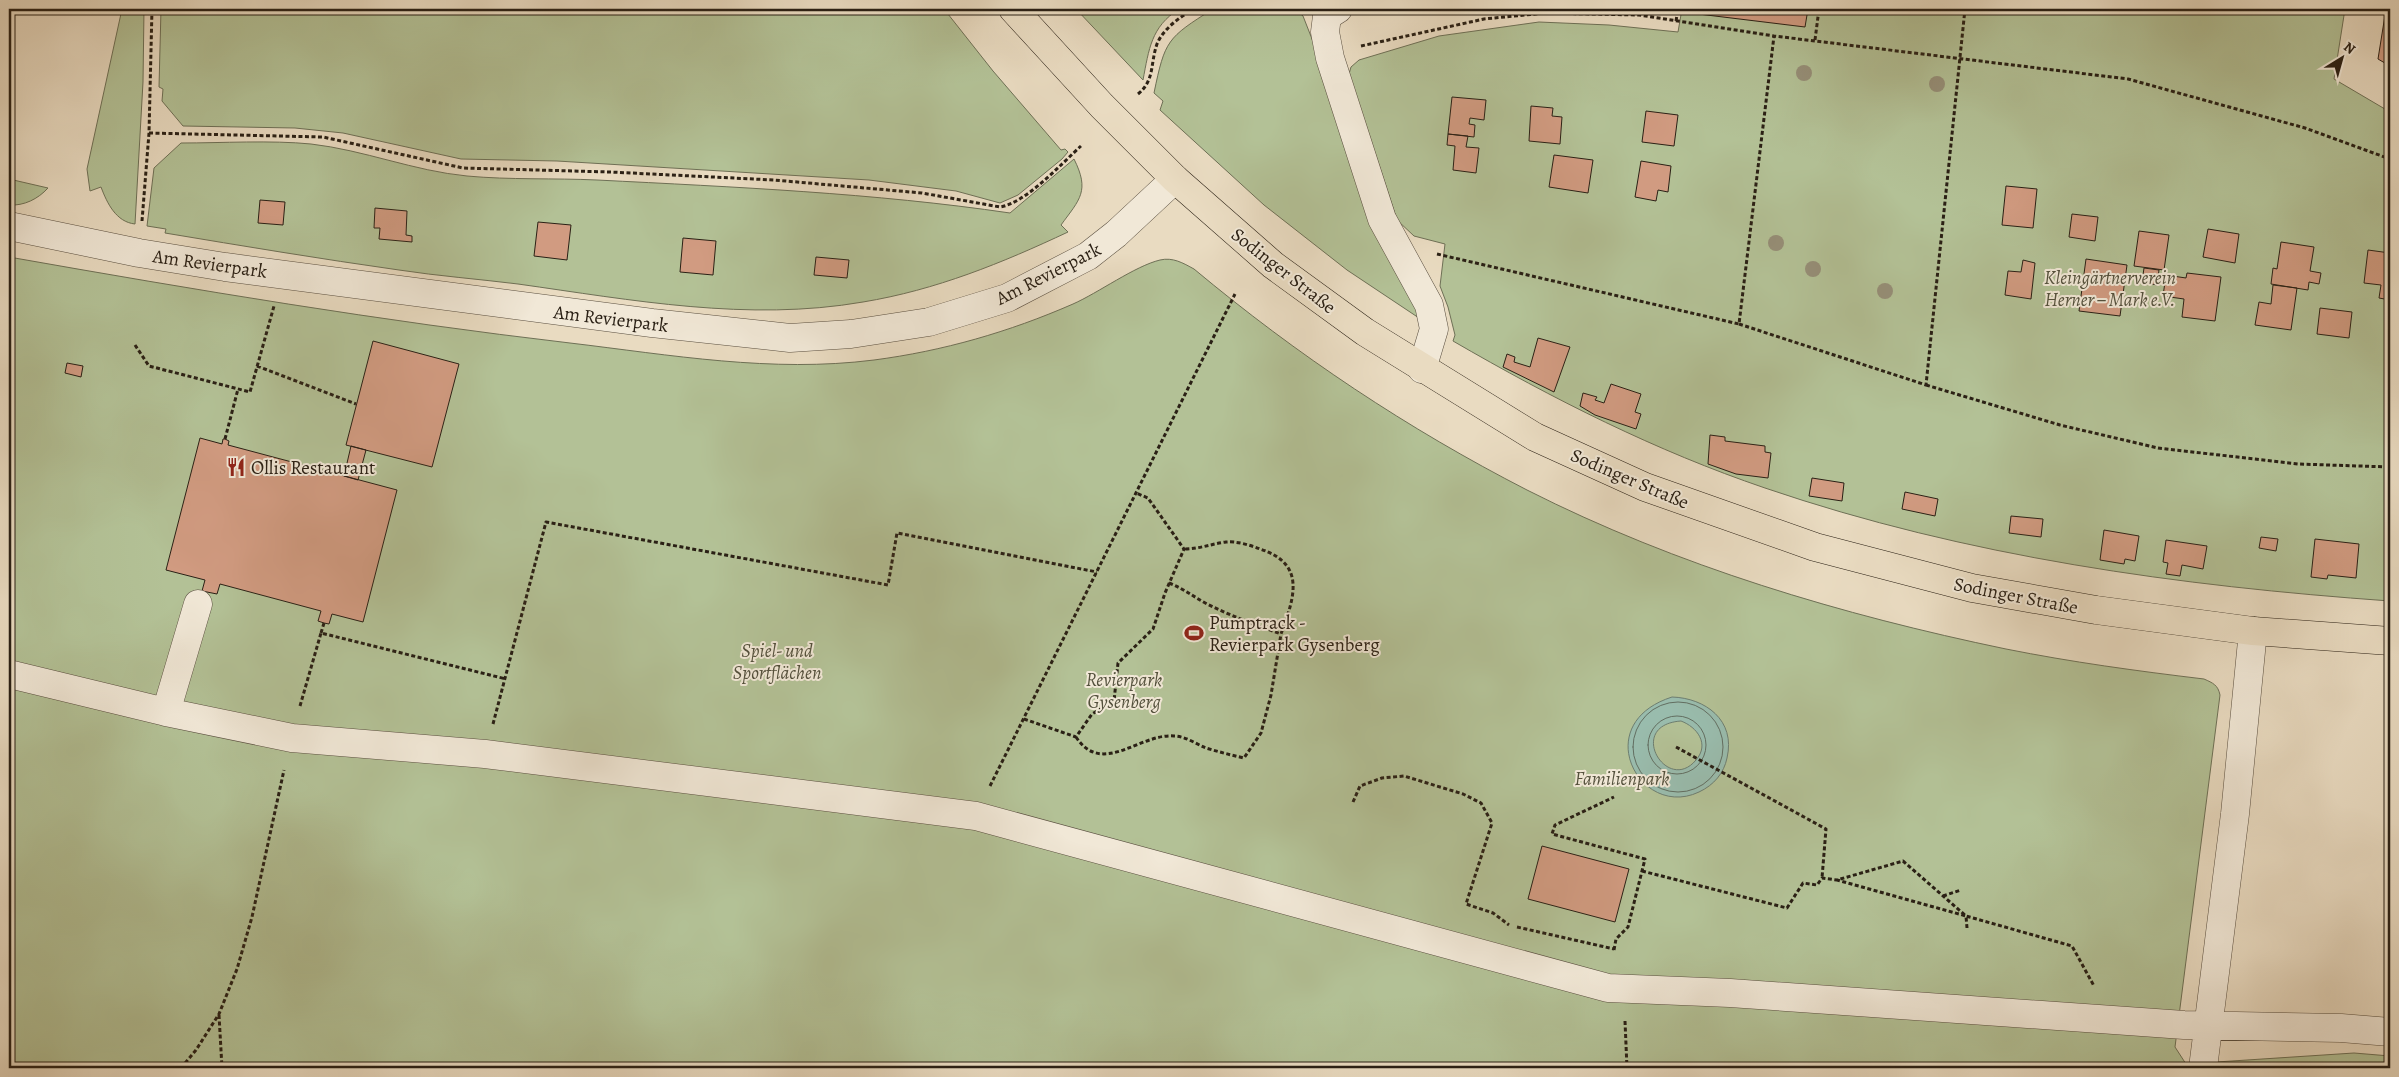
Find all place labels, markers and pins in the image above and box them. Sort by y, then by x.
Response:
place label: Ollis Restaurant [251,455,375,481]
restaurant icon: Ollis Restaurant [225,456,247,478]
place label: Pumptrack - Revierpark Gysenberg [1209,610,1380,658]
sports icon: Pumptrack - Revierpark Gysenberg [1183,622,1205,644]

